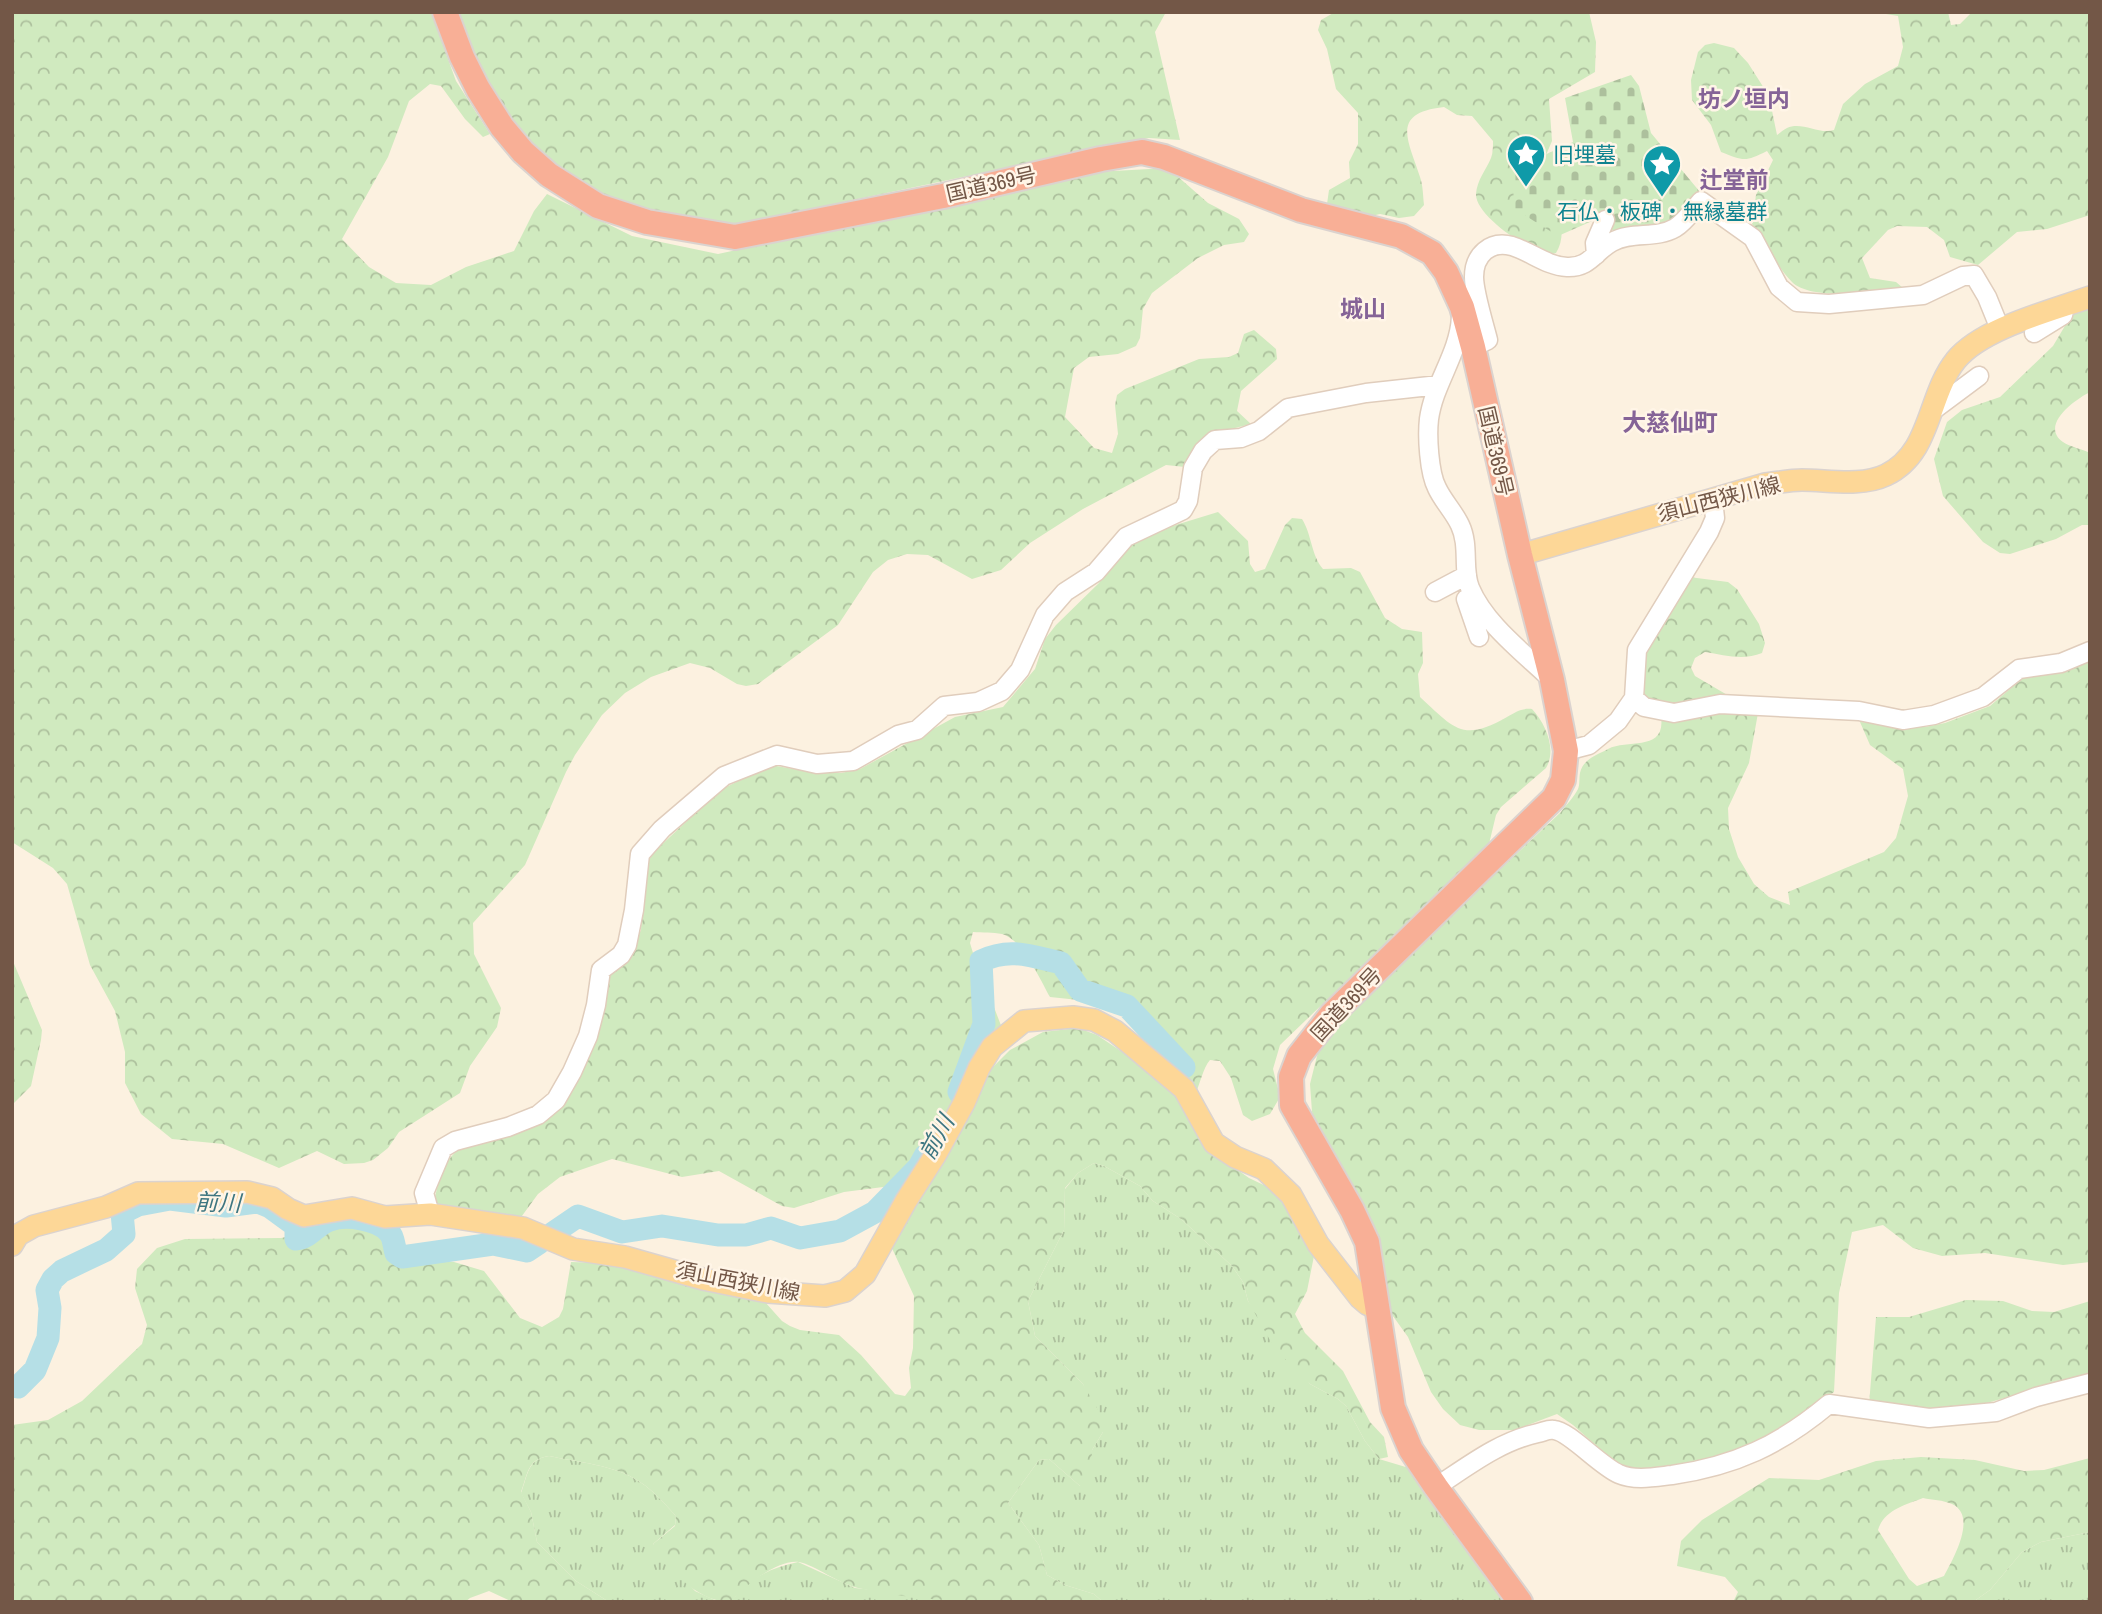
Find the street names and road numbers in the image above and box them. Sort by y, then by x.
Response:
street label: 国道369号 [943,160,1039,208]
street label: 国道369号 [1472,403,1520,499]
street label: 須山西狭川線 [1654,470,1784,528]
street label: 国道369号 [1304,961,1388,1047]
street label: 須山西狭川線 [673,1255,803,1307]

